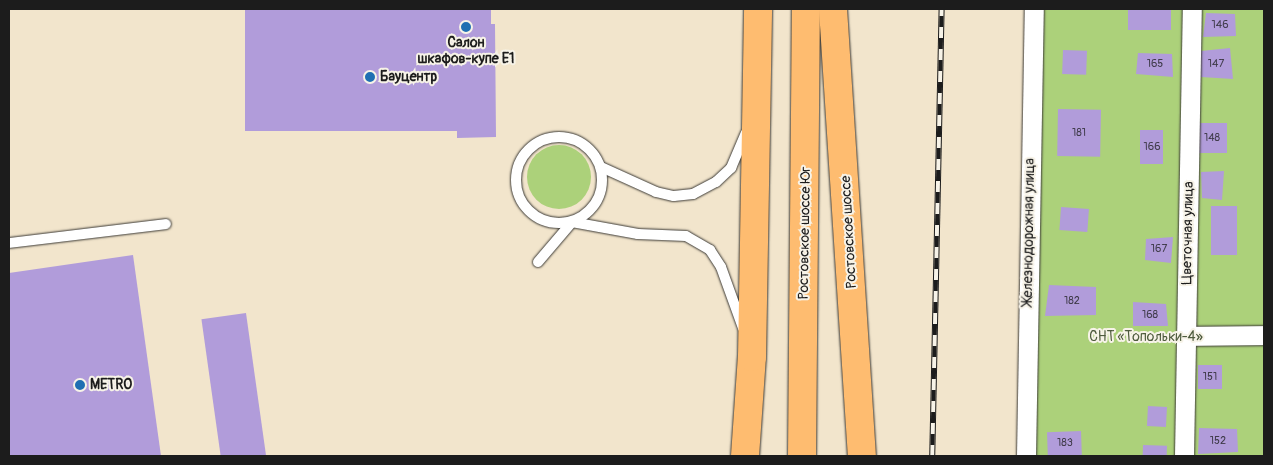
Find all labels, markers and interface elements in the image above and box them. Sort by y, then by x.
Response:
house number: 146 [1211,18,1229,32]
marker: Салон шкафов-купе Е1 [460,21,472,33]
place label: Салон шкафов-купе Е1 [418,35,514,68]
house number: 165 [1147,57,1163,71]
house number: 147 [1208,57,1224,71]
place label: Бауцентр [380,69,437,85]
marker: Бауцентр [364,71,376,83]
house number: 181 [1072,126,1086,140]
house number: 148 [1204,131,1220,145]
house number: 166 [1143,140,1161,154]
street label: Железнодорожная улица [1019,158,1039,306]
street label: Ростовское шоссе Юг [795,166,815,300]
street label: Ростовское шоссе [838,175,860,289]
street label: Цветочная улица [1179,181,1197,285]
house number: 167 [1151,242,1167,256]
house number: 182 [1064,294,1080,308]
house number: 168 [1142,308,1158,322]
park label: СНТ «Топольки-4» [1089,329,1203,345]
house number: 151 [1203,370,1217,384]
place label: METRO [90,377,132,393]
marker: METRO [74,379,86,391]
house number: 152 [1210,434,1226,448]
house number: 183 [1057,436,1073,450]

